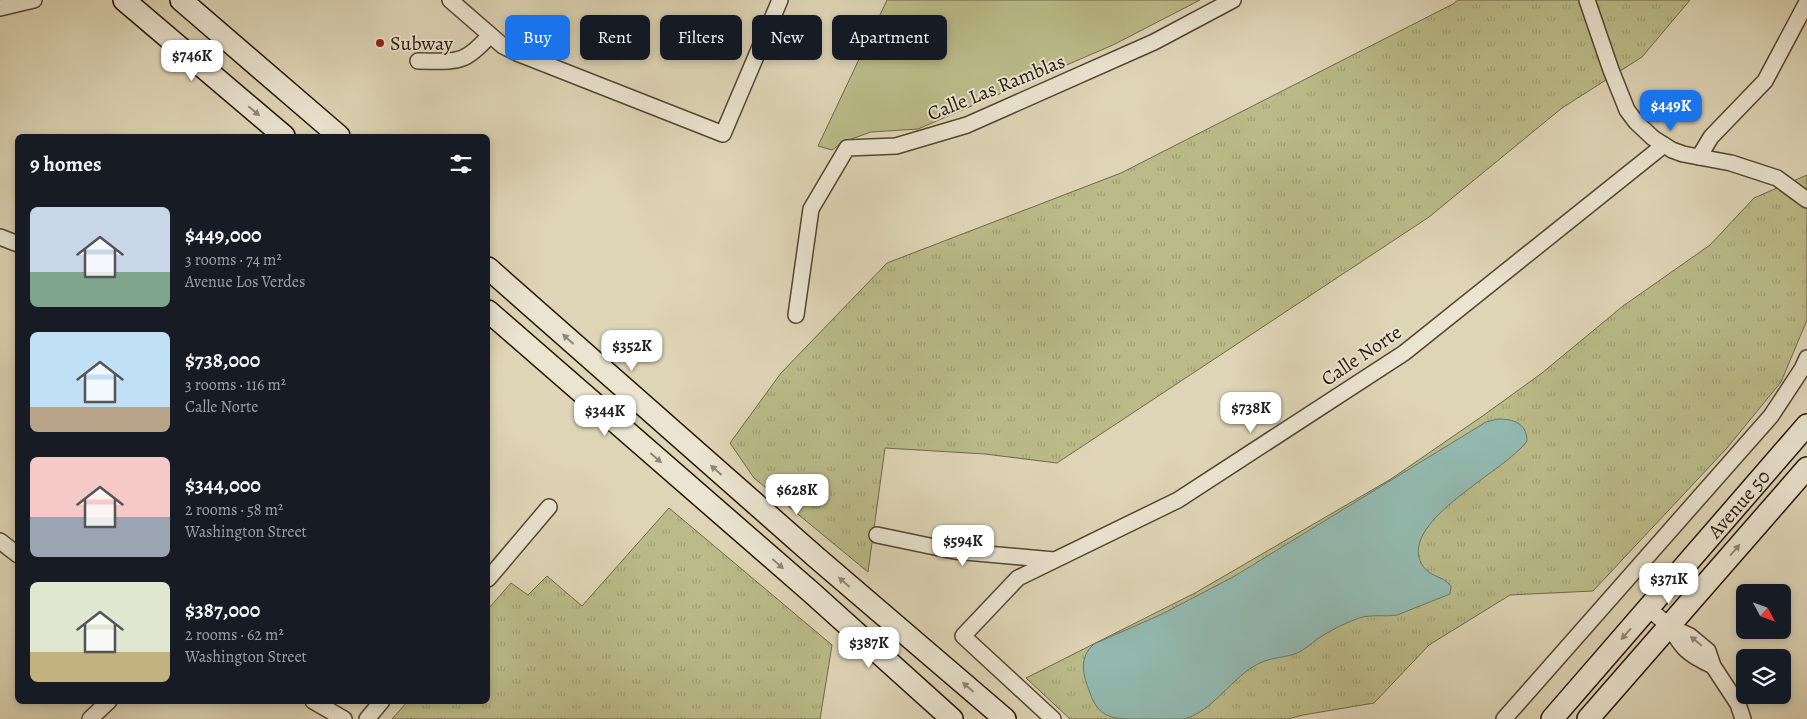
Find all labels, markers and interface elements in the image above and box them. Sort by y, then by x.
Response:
chip: Buy [505,15,570,60]
chip: Rent [580,15,650,60]
chip: Filters [660,15,742,60]
chip: New [752,15,822,60]
chip: Apartment [832,15,947,60]
place label: Subway [390,30,454,57]
marker: Subway [374,37,386,49]
pin: $746K [157,39,227,82]
text: $746K [172,45,212,67]
street label: Calle Las Ramblas [923,48,1069,127]
pin: $449K [1636,90,1706,132]
text: $449K [1651,95,1691,117]
one-way arrow [248,105,260,117]
text: 9 homes [30,150,101,178]
icon: filters [447,150,475,178]
text: $449,000 [185,221,262,249]
icon: home [70,227,130,287]
text: 3 rooms · 74 m² [185,249,282,271]
text: Avenue Los Verdes [185,271,305,293]
street label: Calle Norte [1316,319,1407,392]
pin: $352K [597,330,667,372]
one-way arrow [562,334,575,345]
text: $352K [612,335,652,357]
text: $738,000 [185,346,260,374]
icon: home [70,352,130,412]
text: 3 rooms · 116 m² [185,374,286,396]
pin: $738K [1216,392,1286,434]
pin: $344K [570,394,640,437]
text: Calle Norte [185,396,258,418]
text: $738K [1231,397,1271,419]
text: $344K [585,400,625,422]
one-way arrow [650,452,662,464]
one-way arrow [711,464,723,476]
street label: Avenue 50 [1701,464,1776,545]
text: $344,000 [185,471,261,499]
pin: $628K [762,474,832,516]
icon: home [70,477,130,537]
text: $628K [777,479,817,501]
text: 2 rooms · 58 m² [185,499,283,521]
text: Washington Street [185,521,307,543]
pin: $594K [928,524,998,567]
text: $594K [943,530,983,552]
one-way arrow [1729,545,1741,557]
one-way arrow [772,558,784,570]
pin: $371K [1634,562,1704,605]
text: $371K [1650,568,1688,590]
one-way arrow [838,576,851,587]
north arrow [1736,584,1791,639]
map controls [1736,584,1791,704]
text: $387,000 [185,596,260,624]
icon: home [70,602,130,662]
text: 2 rooms · 62 m² [185,624,284,646]
pin: $387K [834,626,904,669]
one-way arrow [1620,627,1632,639]
text: $387K [849,632,889,654]
one-way arrow [1690,635,1703,646]
text: Washington Street [185,646,307,668]
button: layers [1736,649,1791,704]
one-way arrow [961,682,974,693]

